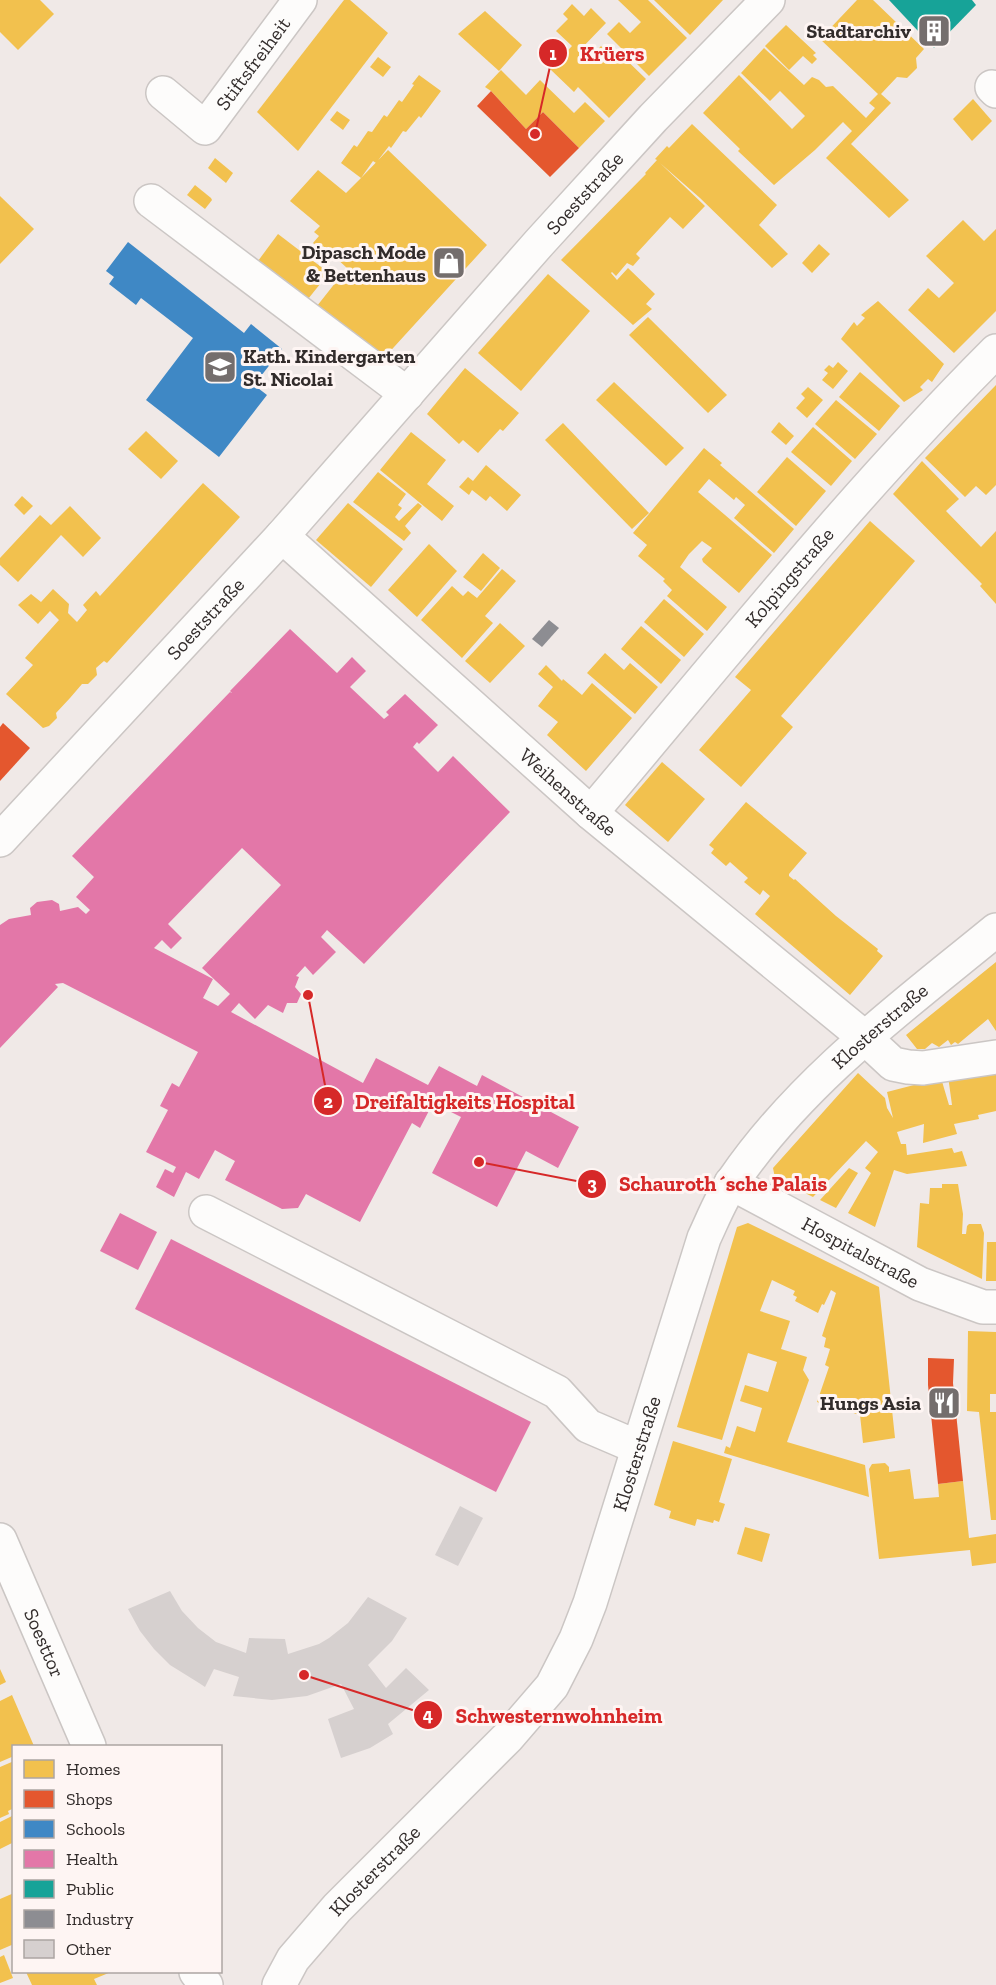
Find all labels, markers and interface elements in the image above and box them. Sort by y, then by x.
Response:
street label: Stiftsfreiheit [211,12,296,115]
building icon: Stadtarchiv [916,13,952,49]
place label: Stadtarchiv [806,19,911,43]
callout: Krüers [538,34,656,73]
text: Krüers [580,41,645,66]
text: 1 [549,43,557,65]
street label: Soeststraße [541,147,628,239]
place label: Dipasch Mode & Bettenhaus [301,240,426,287]
shop icon: Dipasch Mode & Bettenhaus [431,245,467,281]
place label: Kath. Kindergarten St. Nicolai [243,344,416,391]
school or university icon: Kath. Kindergarten St. Nicolai [202,349,238,385]
street label: Kolpingstraße [740,522,839,632]
street label: Soeststraße [161,573,249,665]
street label: Weihenstraße [515,743,622,841]
street label: Klosterstraße [827,978,933,1074]
callout: Dreifaltigkeits Hospital [313,1082,587,1121]
text: Dreifaltigkeits Hospital [355,1089,575,1114]
text: 2 [323,1091,333,1113]
callout: Schauroth´sche Palais [577,1164,839,1203]
text: Schauroth´sche Palais [619,1171,827,1196]
text: 3 [587,1173,597,1195]
street label: Hospitalstraße [798,1211,923,1293]
restaurant icon: Hungs Asia [926,1385,962,1421]
place label: Hungs Asia [820,1391,921,1415]
street label: Klosterstraße [607,1393,666,1514]
street label: Soesttor [19,1605,70,1681]
callout: Schwesternwohnheim [413,1696,674,1735]
text: Schwesternwohnheim [455,1703,663,1728]
text: 4 [423,1704,433,1726]
legend [12,1745,222,1973]
text: Homes [66,1758,120,1780]
text: Shops [66,1788,113,1810]
text: Schools [66,1818,125,1840]
street label: Klosterstraße [324,1820,425,1921]
text: Health [66,1848,118,1870]
text: Public [66,1878,114,1900]
text: Industry [66,1908,134,1930]
text: Other [66,1938,112,1960]

